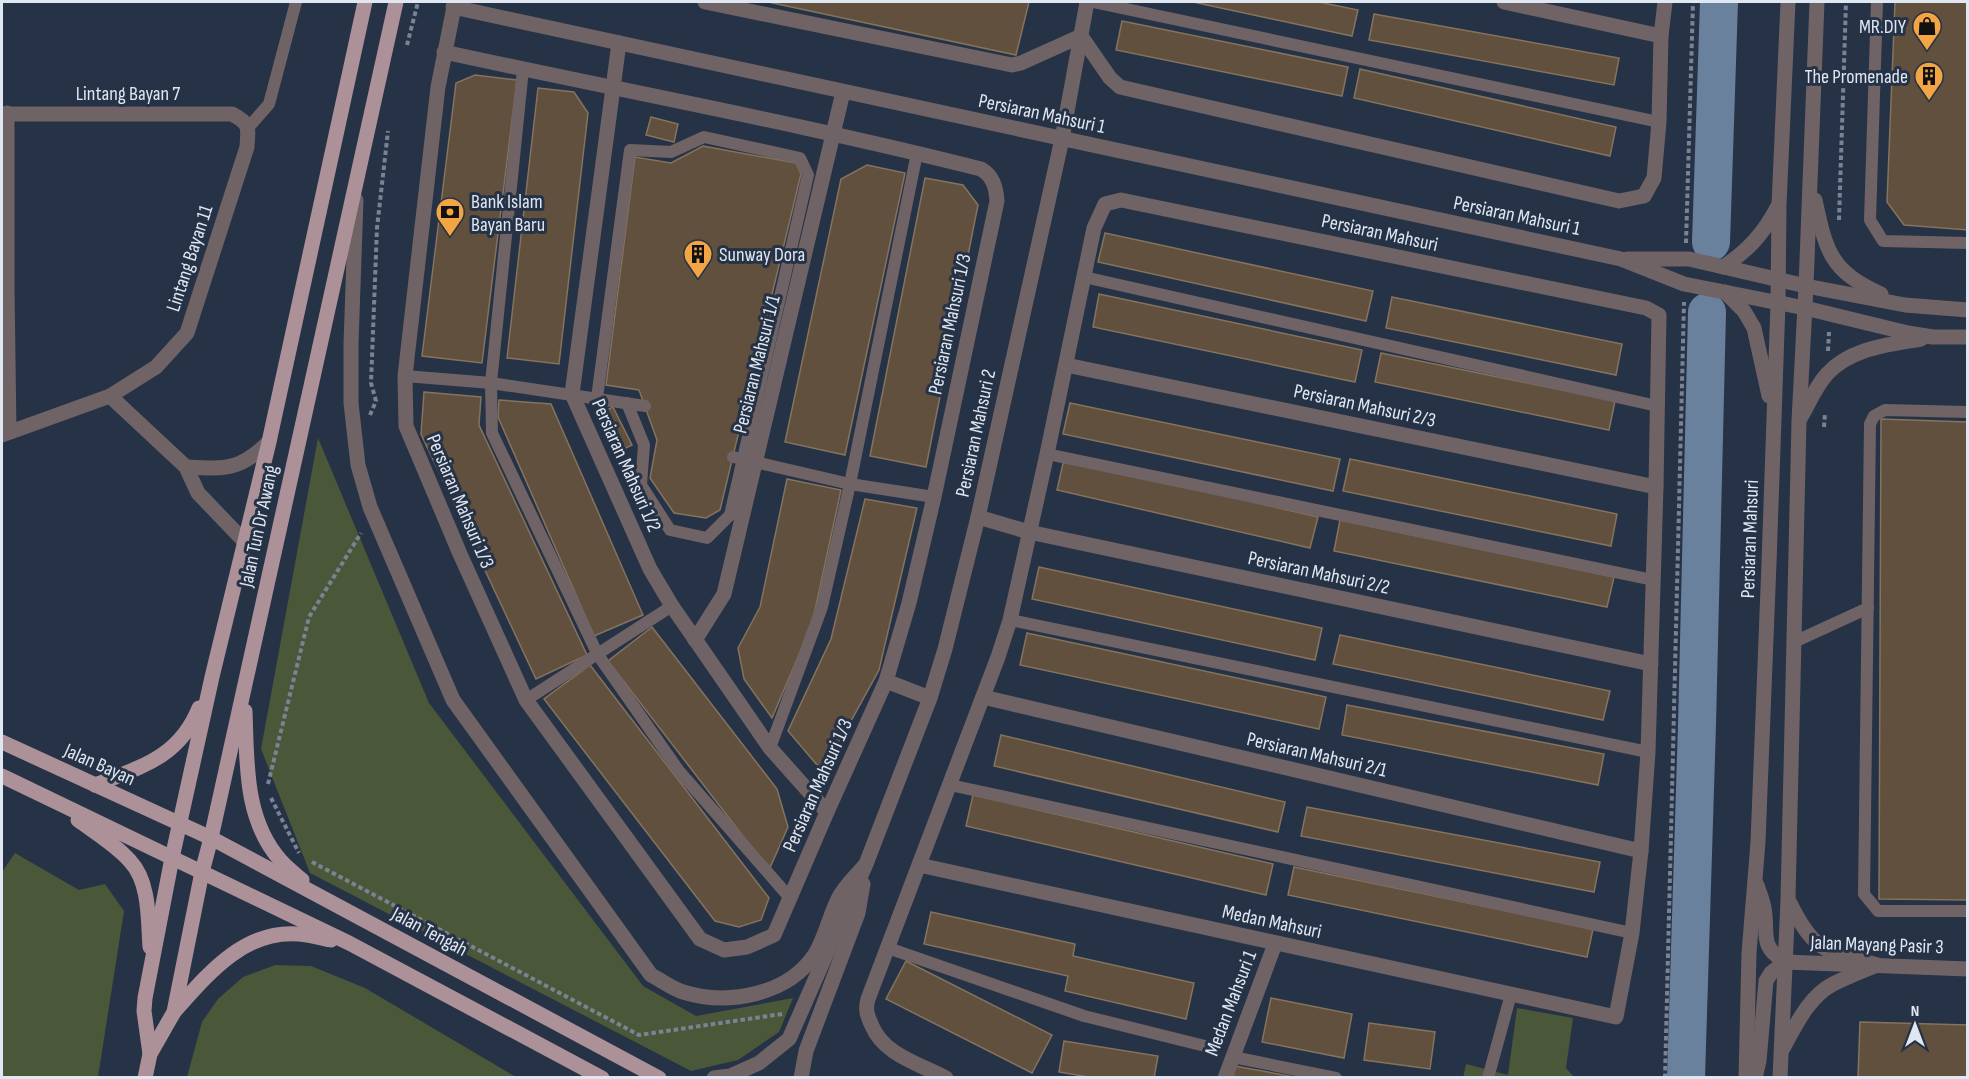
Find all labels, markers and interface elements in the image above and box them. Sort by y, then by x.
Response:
shop icon: MR.DIY [1911,10,1943,52]
place label: MR.DIY [1859,15,1907,39]
building icon: The Promenade [1913,60,1945,102]
place label: The Promenade [1805,65,1908,89]
street label: Lintang Bayan 7 [76,82,180,106]
street label: Persiaran Mahsuri 1 [976,89,1107,139]
place label: Bank Islam Bayan Baru [471,190,545,237]
street label: Persiaran Mahsuri 1 [1451,191,1582,241]
bank icon: Bank Islam Bayan Baru [434,196,466,238]
street label: Lintang Bayan 11 [161,202,218,315]
street label: Persiaran Mahsuri [1319,209,1440,257]
building icon: Sunway Dora [682,238,714,280]
place label: Sunway Dora [719,243,805,267]
street label: Persiaran Mahsuri 1/3 [923,252,977,397]
street label: Persiaran Mahsuri 1/1 [728,293,786,436]
street label: Persiaran Mahsuri 2 [951,367,1001,499]
street label: Persiaran Mahsuri 2/3 [1292,379,1438,433]
street label: Persiaran Mahsuri 1/2 [586,395,666,536]
street label: Persiaran Mahsuri 1/3 [421,431,499,572]
street label: Jalan Tun Dr Awang [234,463,284,590]
street label: Persiaran Mahsuri [1736,479,1764,599]
street label: Persiaran Mahsuri 2/2 [1246,546,1392,600]
street label: Persiaran Mahsuri 1/3 [778,715,858,856]
street label: Persiaran Mahsuri 2/1 [1244,727,1389,783]
street label: Jalan Bayan [59,738,139,791]
street label: Medan Mahsuri [1220,900,1324,944]
street label: Jalan Tengah [387,901,472,962]
street label: Jalan Mayang Pasir 3 [1809,931,1944,959]
street label: Medan Mahsuri 1 [1200,947,1262,1059]
north arrow [1885,995,1945,1055]
text: N [1911,1002,1919,1021]

